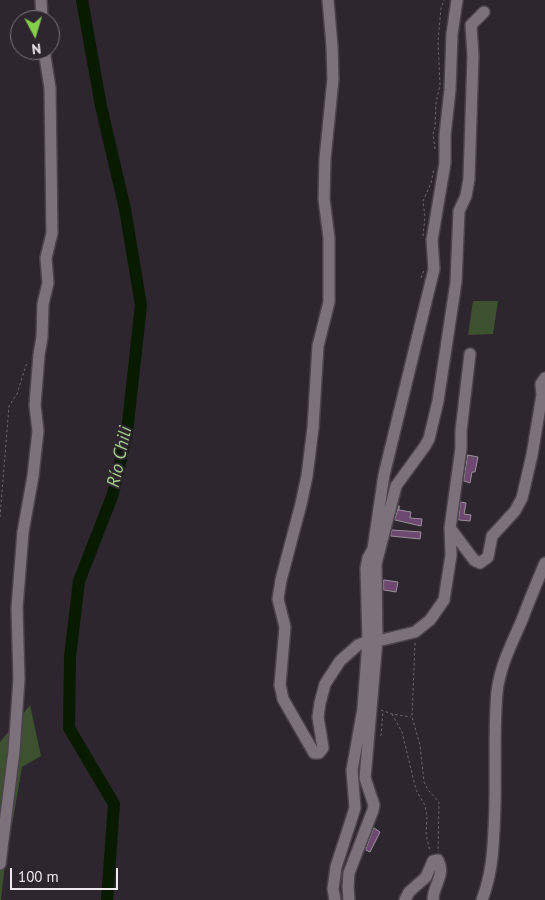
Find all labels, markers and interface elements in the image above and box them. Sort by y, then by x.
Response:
north arrow [10,10,60,60]
text: N [31,39,42,58]
water label: Río Chili [103,424,137,490]
scale bar [12,858,120,890]
text: 100 m [18,867,59,886]

